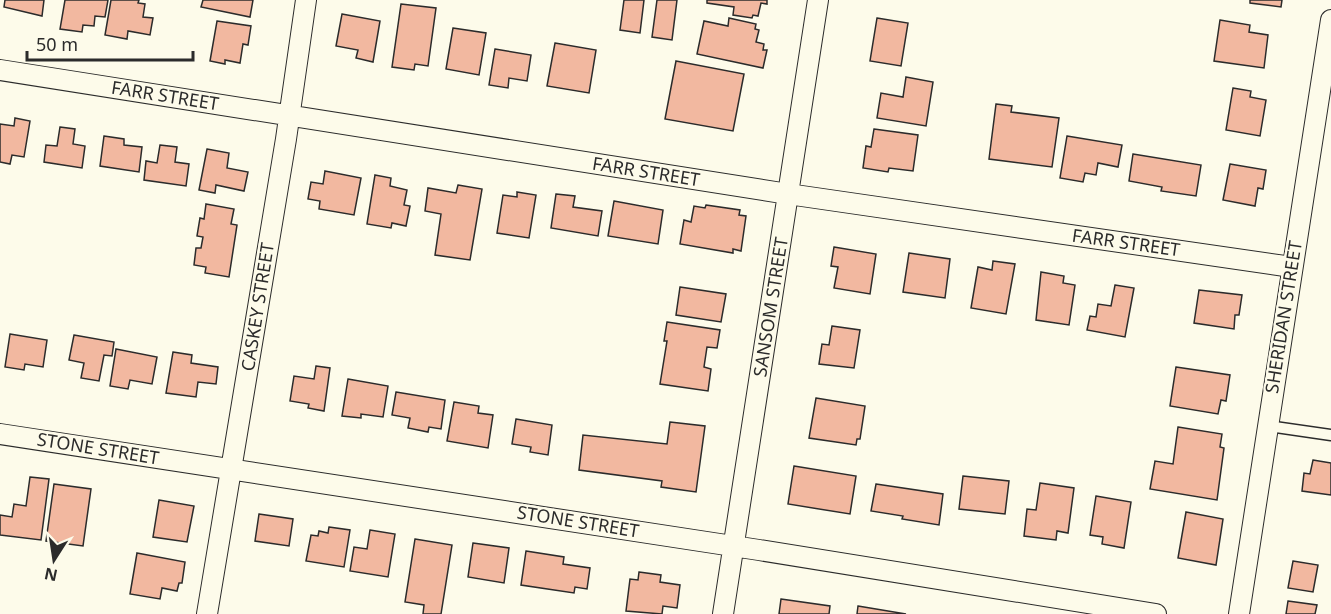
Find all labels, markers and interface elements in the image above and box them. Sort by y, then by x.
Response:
scale bar [27,24,194,62]
text: 50 m [36,32,78,56]
street label: FARR STREET [110,75,221,115]
street label: FARR STREET [591,151,702,191]
street label: FARR STREET [1071,223,1182,261]
street label: SANSOM STREET [747,235,793,378]
street label: SHERIDAN STREET [1259,239,1307,395]
street label: CASKEY STREET [235,241,279,373]
street label: STONE STREET [35,427,161,469]
street label: STONE STREET [515,500,641,542]
north arrow [24,530,84,590]
text: N [42,563,60,587]

